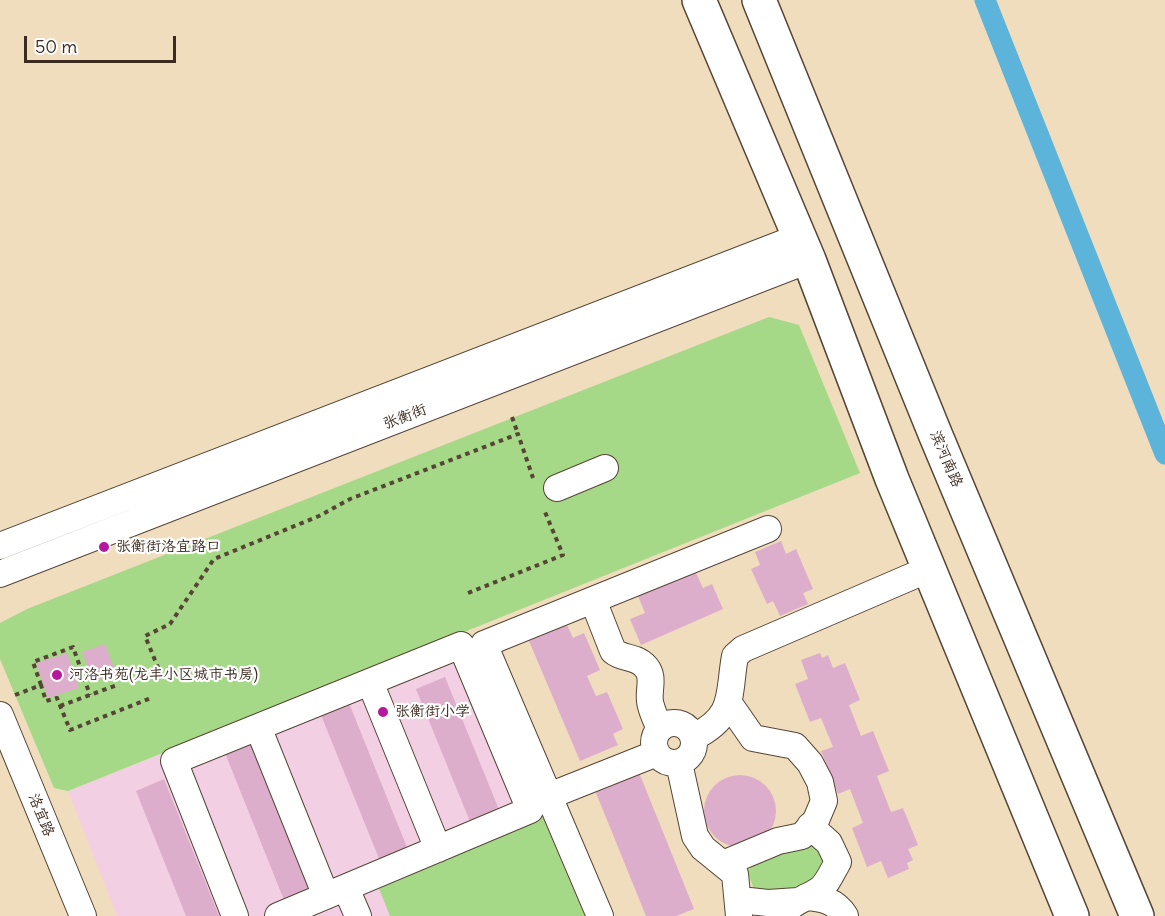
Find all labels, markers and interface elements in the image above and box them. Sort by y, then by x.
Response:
scale bar [27,24,178,62]
text: 50 m [35,35,77,58]
street label: 张衡街 [381,401,429,433]
street label: 滨河南路 [926,428,966,490]
place label: 张衡街洛宜路口 [116,538,221,556]
marker: 张衡街洛宜路口 [97,540,111,554]
place label: 河洛书苑(龙丰小区城市书房) [69,666,258,684]
marker: 河洛书苑(龙丰小区城市书房) [50,668,64,682]
place label: 张衡街小学 [395,703,470,721]
marker: 张衡街小学 [376,705,390,719]
street label: 洛宜路 [24,791,58,839]

